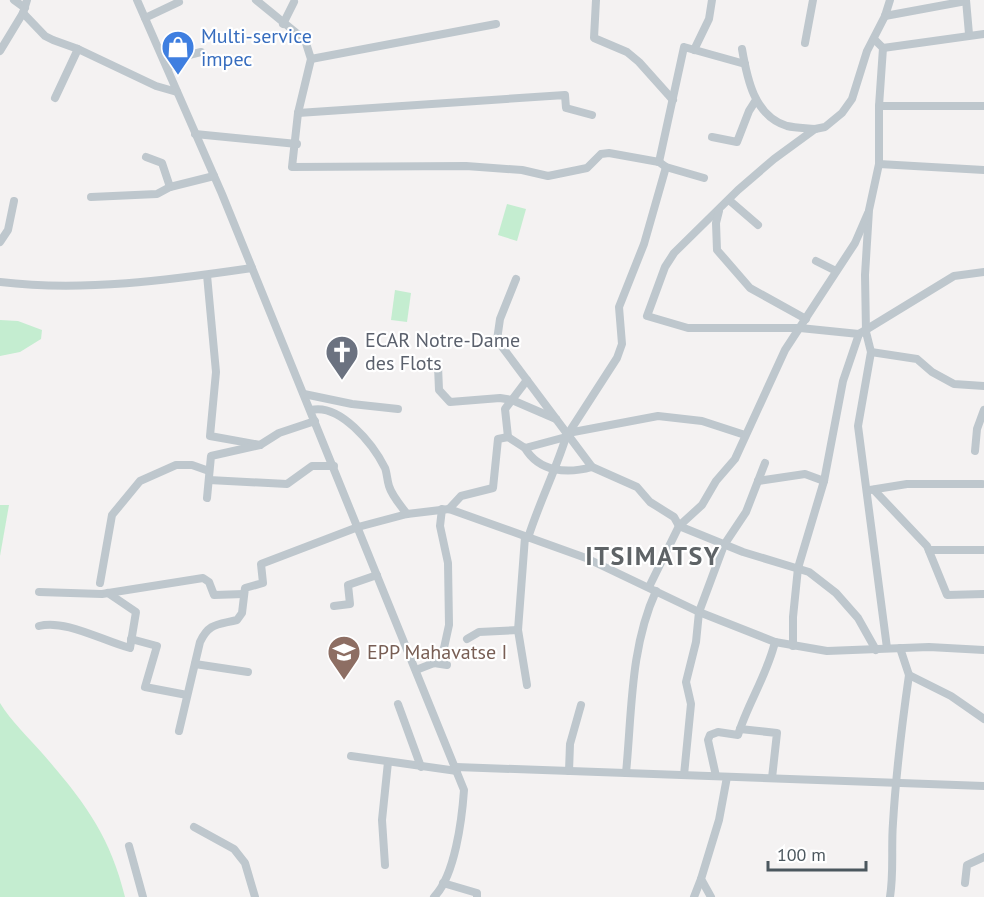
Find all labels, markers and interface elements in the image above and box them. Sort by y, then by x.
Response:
place label: Multi-service impec [201,23,312,72]
shop icon: Multi-service impec [160,29,196,76]
place label: ECAR Notre-Dame des Flots [365,327,520,376]
church icon: ECAR Notre-Dame des Flots [324,334,360,381]
district label: ITSIMATSY [585,539,721,572]
school or university icon: EPP Mahavatse I [326,634,362,681]
place label: EPP Mahavatse I [367,639,507,665]
scale bar [768,834,866,872]
text: 100 m [777,843,826,866]

